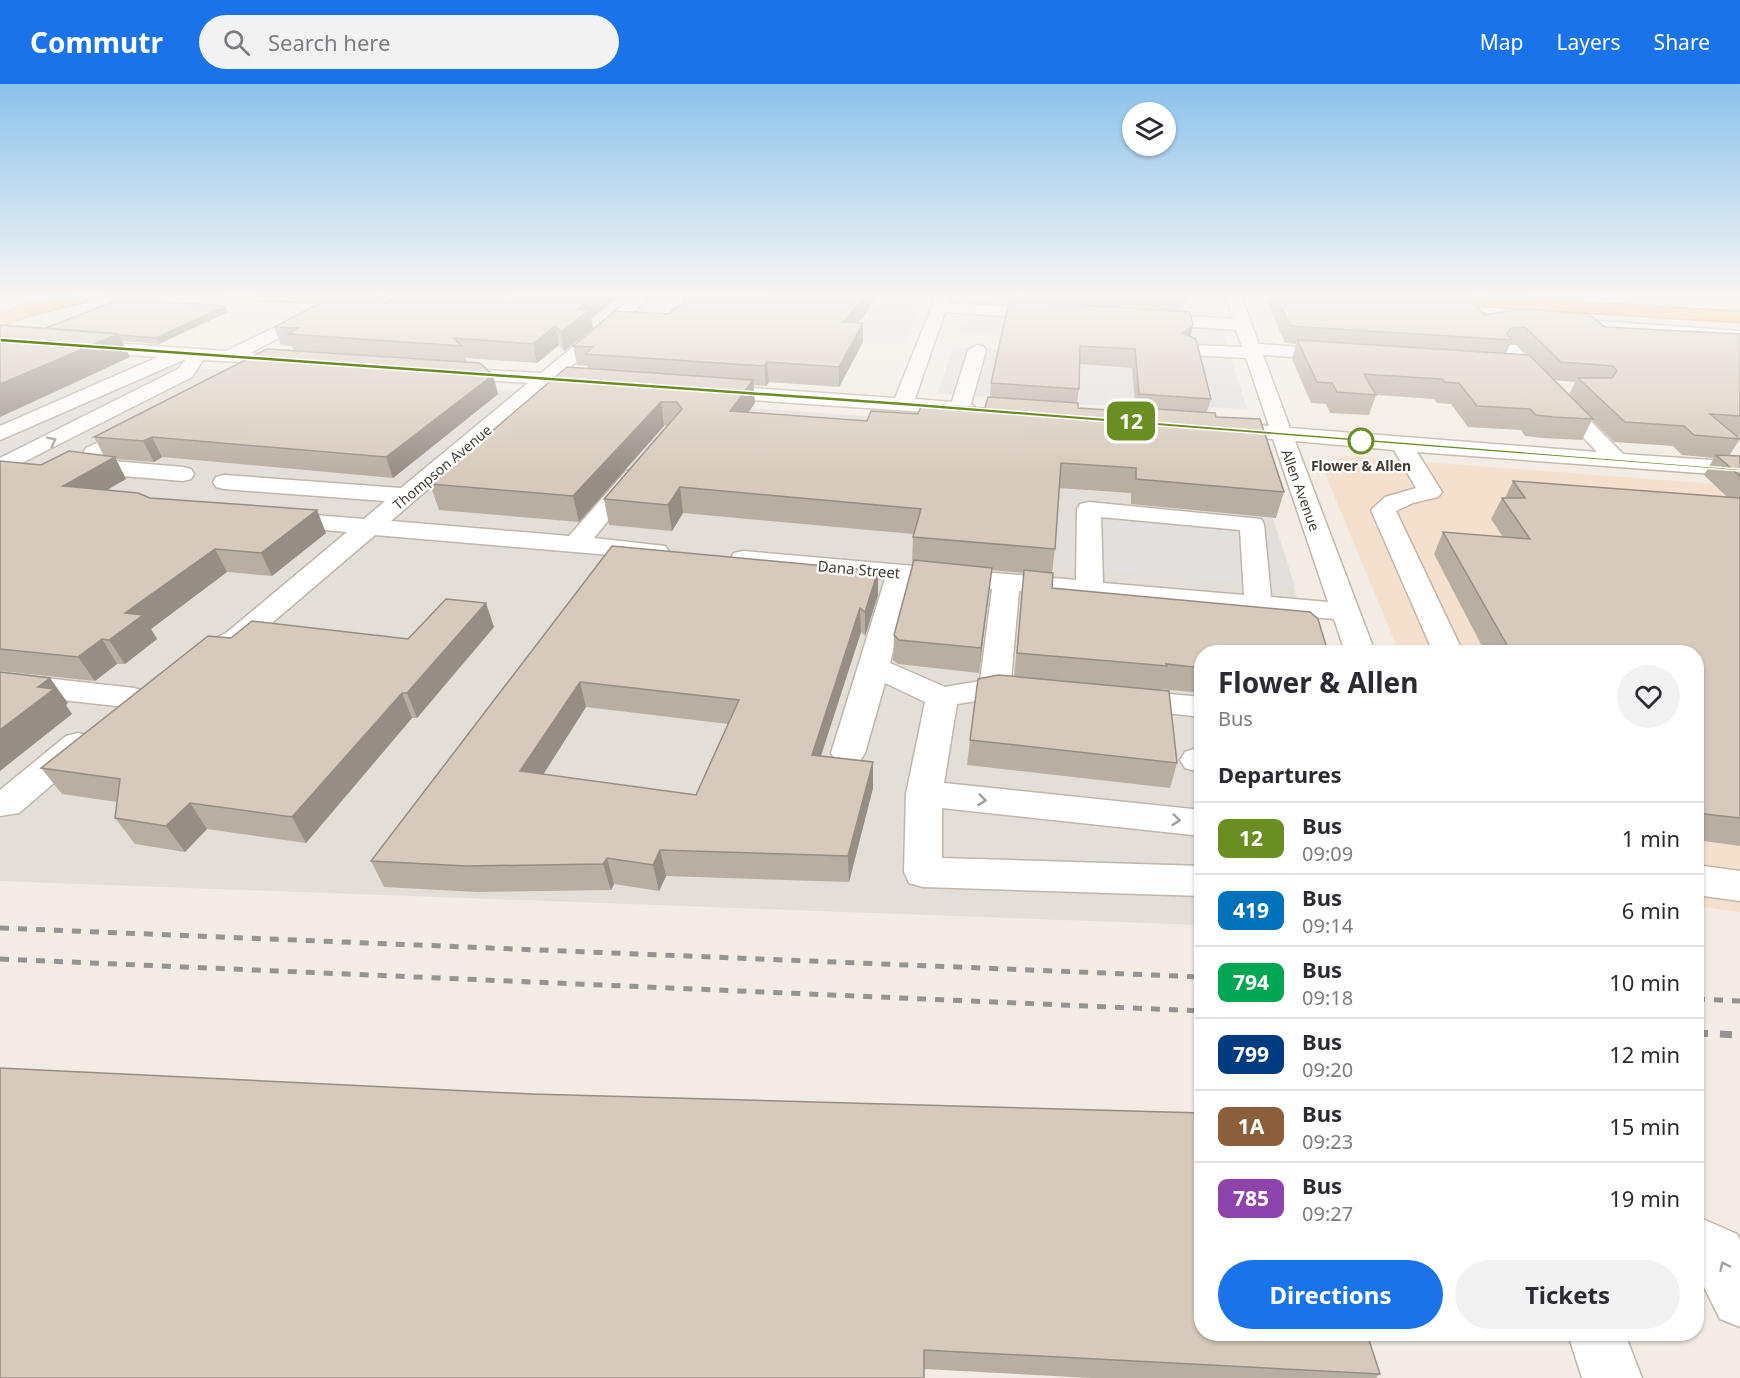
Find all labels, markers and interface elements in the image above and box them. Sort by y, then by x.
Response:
search box [199,15,619,69]
text: Commutr [30,23,163,61]
icon: search [220,26,253,59]
text: Search here [268,27,390,57]
text: Map [1480,28,1524,56]
text: Layers [1557,28,1621,56]
text: Share [1654,28,1710,56]
map controls [1122,102,1176,156]
button: layers [1122,102,1176,156]
line badge: 12 [1104,402,1158,440]
text: 12 [1119,407,1143,435]
street label: Thompson Avenue [389,420,495,514]
marker: Flower & Allen [1348,428,1374,454]
one-way arrow [46,436,57,448]
street label: Allen Avenue [1277,447,1325,534]
place label: Flower & Allen [1311,456,1411,475]
street label: Dana Street [817,555,902,583]
text: Flower & Allen [1218,663,1418,701]
button: heart [1617,665,1680,728]
text: Bus [1218,705,1253,732]
text: Departures [1218,759,1342,789]
one-way arrow [978,793,987,806]
text: Bus [1302,810,1342,840]
one-way arrow [1172,813,1181,826]
text: 1 min [1622,823,1680,853]
text: 12 [1239,824,1263,852]
text: 09:09 [1302,840,1353,867]
text: Bus [1302,882,1342,912]
text: 6 min [1622,895,1680,925]
text: 419 [1233,896,1269,924]
text: 09:14 [1302,912,1353,939]
text: Bus [1302,954,1342,984]
text: 10 min [1609,967,1680,997]
text: 794 [1233,968,1269,996]
text: 09:18 [1302,984,1353,1011]
text: Bus [1302,1026,1342,1056]
text: 12 min [1609,1039,1680,1069]
text: 799 [1233,1040,1269,1068]
text: 09:20 [1302,1056,1353,1083]
text: Bus [1302,1098,1342,1128]
text: 15 min [1609,1111,1680,1141]
text: 1A [1238,1112,1264,1140]
text: 09:23 [1302,1128,1353,1155]
text: Bus [1302,1170,1342,1200]
text: 19 min [1609,1183,1680,1213]
text: 785 [1233,1184,1269,1212]
text: 09:27 [1302,1200,1353,1227]
button: Directions [1218,1260,1443,1329]
button: Tickets [1455,1260,1680,1329]
one-way arrow [1719,1261,1731,1272]

